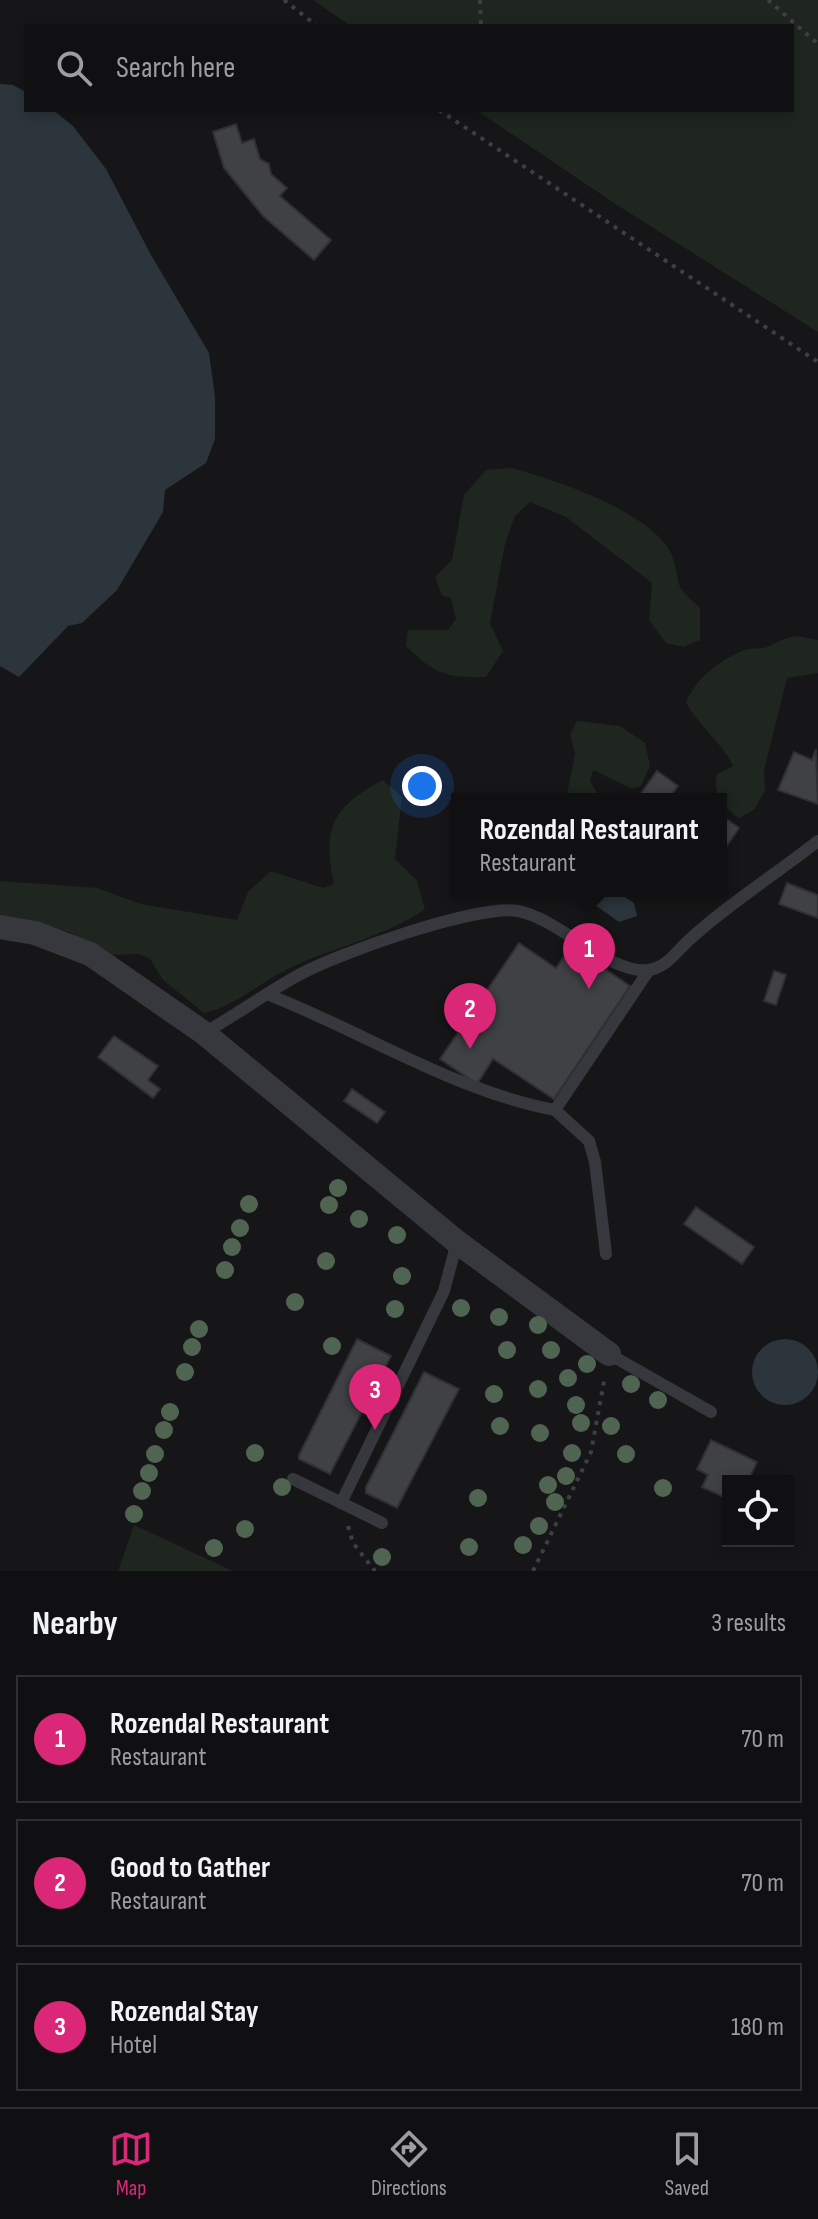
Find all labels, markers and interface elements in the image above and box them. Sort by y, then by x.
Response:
search box [24,24,794,112]
icon: search [52,46,96,90]
text: Search here [116,50,235,86]
your location [402,766,442,806]
popup [451,793,727,897]
text: Rozendal Restaurant [479,812,699,848]
text: Restaurant [479,848,576,879]
pin: 1 [563,923,615,989]
pin: 2 [444,983,496,1049]
pin: 3 [349,1364,401,1430]
map controls [722,1475,794,1547]
button: locate [722,1475,794,1547]
text: Nearby [32,1603,118,1644]
text: 3 results [711,1608,786,1639]
text: Rozendal Restaurant [110,1706,329,1742]
text: 1 [55,1724,65,1755]
text: 70 m [741,1724,784,1755]
text: Restaurant [110,1742,206,1773]
text: Good to Gather [110,1850,270,1886]
text: 2 [54,1868,66,1899]
text: 70 m [741,1868,784,1899]
text: Restaurant [110,1886,206,1917]
text: Rozendal Stay [110,1994,259,2030]
text: 3 [54,2012,66,2043]
text: 180 m [731,2012,784,2043]
text: Hotel [110,2030,157,2061]
tab: Map [109,2127,153,2202]
tab: Directions [371,2127,447,2202]
tab: Saved [665,2127,709,2202]

